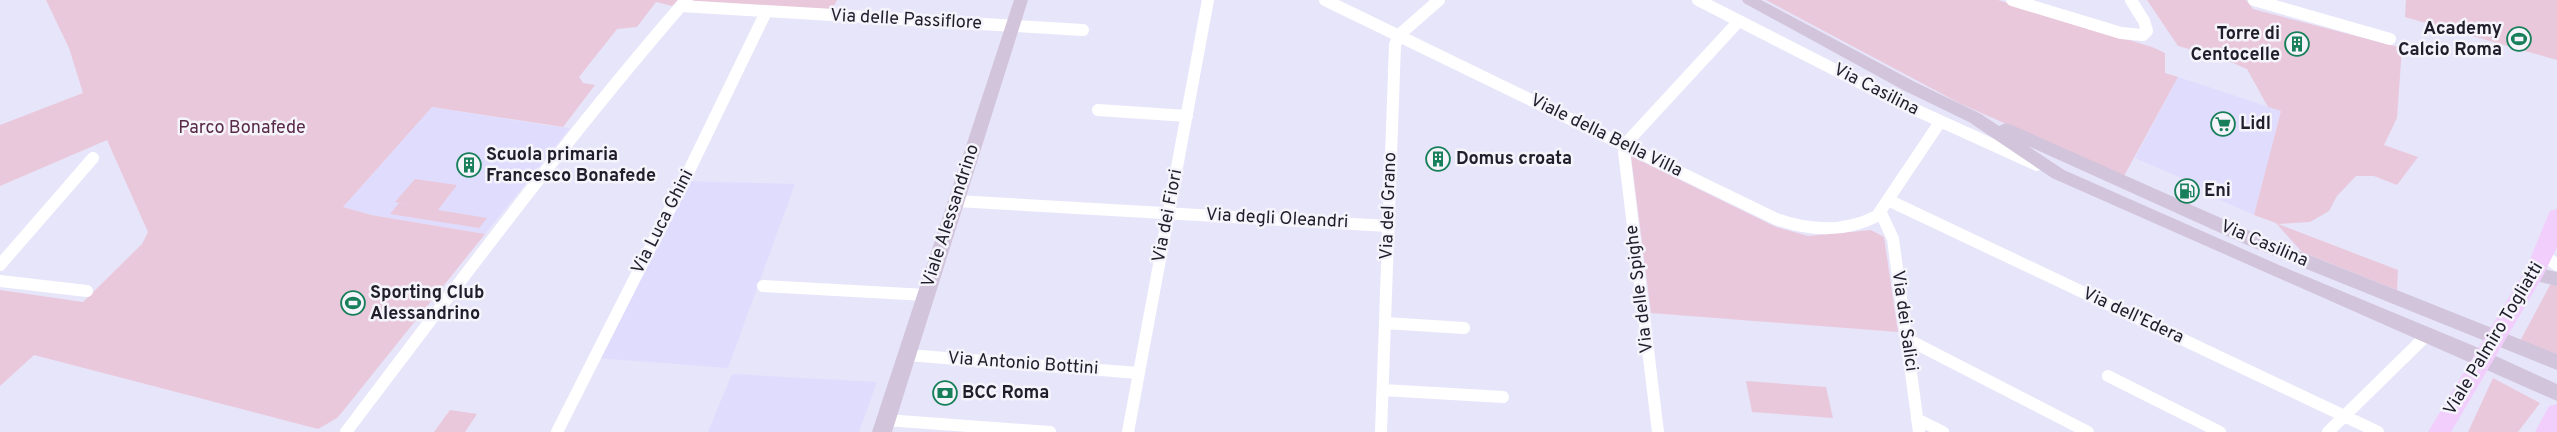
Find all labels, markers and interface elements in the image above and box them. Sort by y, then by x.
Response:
street label: Via delle Passiflore [830,5,982,35]
place label: Academy Calcio Roma [2398,18,2502,62]
place label: Torre di Centocelle [2191,23,2280,67]
sports icon: Academy Calcio Roma [2506,26,2532,52]
building icon: Torre di Centocelle [2284,31,2310,57]
street label: Via Casilina [1829,59,1923,121]
street label: Viale della Bella Villa [1526,89,1686,183]
supermarket icon: Lidl [2210,111,2236,137]
place label: Lidl [2240,113,2271,136]
park label: Parco Bonafede [178,117,306,140]
street label: Viale Alessandrino [917,142,985,290]
place label: Scuola primaria Francesco Bonafede [486,144,656,188]
building icon: Domus croata [1425,146,1451,172]
place label: Domus croata [1456,148,1572,171]
building icon: Scuola primaria Francesco Bonafede [456,152,482,178]
street label: Via del Grano [1376,152,1402,260]
street label: Via Luca Ghini [627,166,699,278]
street label: Via dei Fiori [1148,167,1188,265]
fuel station icon: Eni [2174,178,2200,204]
place label: Eni [2204,180,2231,203]
street label: Via degli Oleandri [1205,204,1349,234]
street label: Via Casilina [2217,215,2311,273]
street label: Via delle Spighe [1621,224,1659,354]
street label: Viale Palmiro Togliatti [2439,258,2549,420]
street label: Via dei Salici [1886,269,1922,373]
place label: Sporting Club Alessandrino [370,282,484,326]
street label: Via dell'Edera [2079,282,2187,350]
sports icon: Sporting Club Alessandrino [340,290,366,316]
street label: Via Antonio Bottini [947,347,1099,381]
bank icon: BCC Roma [932,380,958,406]
place label: BCC Roma [962,382,1049,405]

